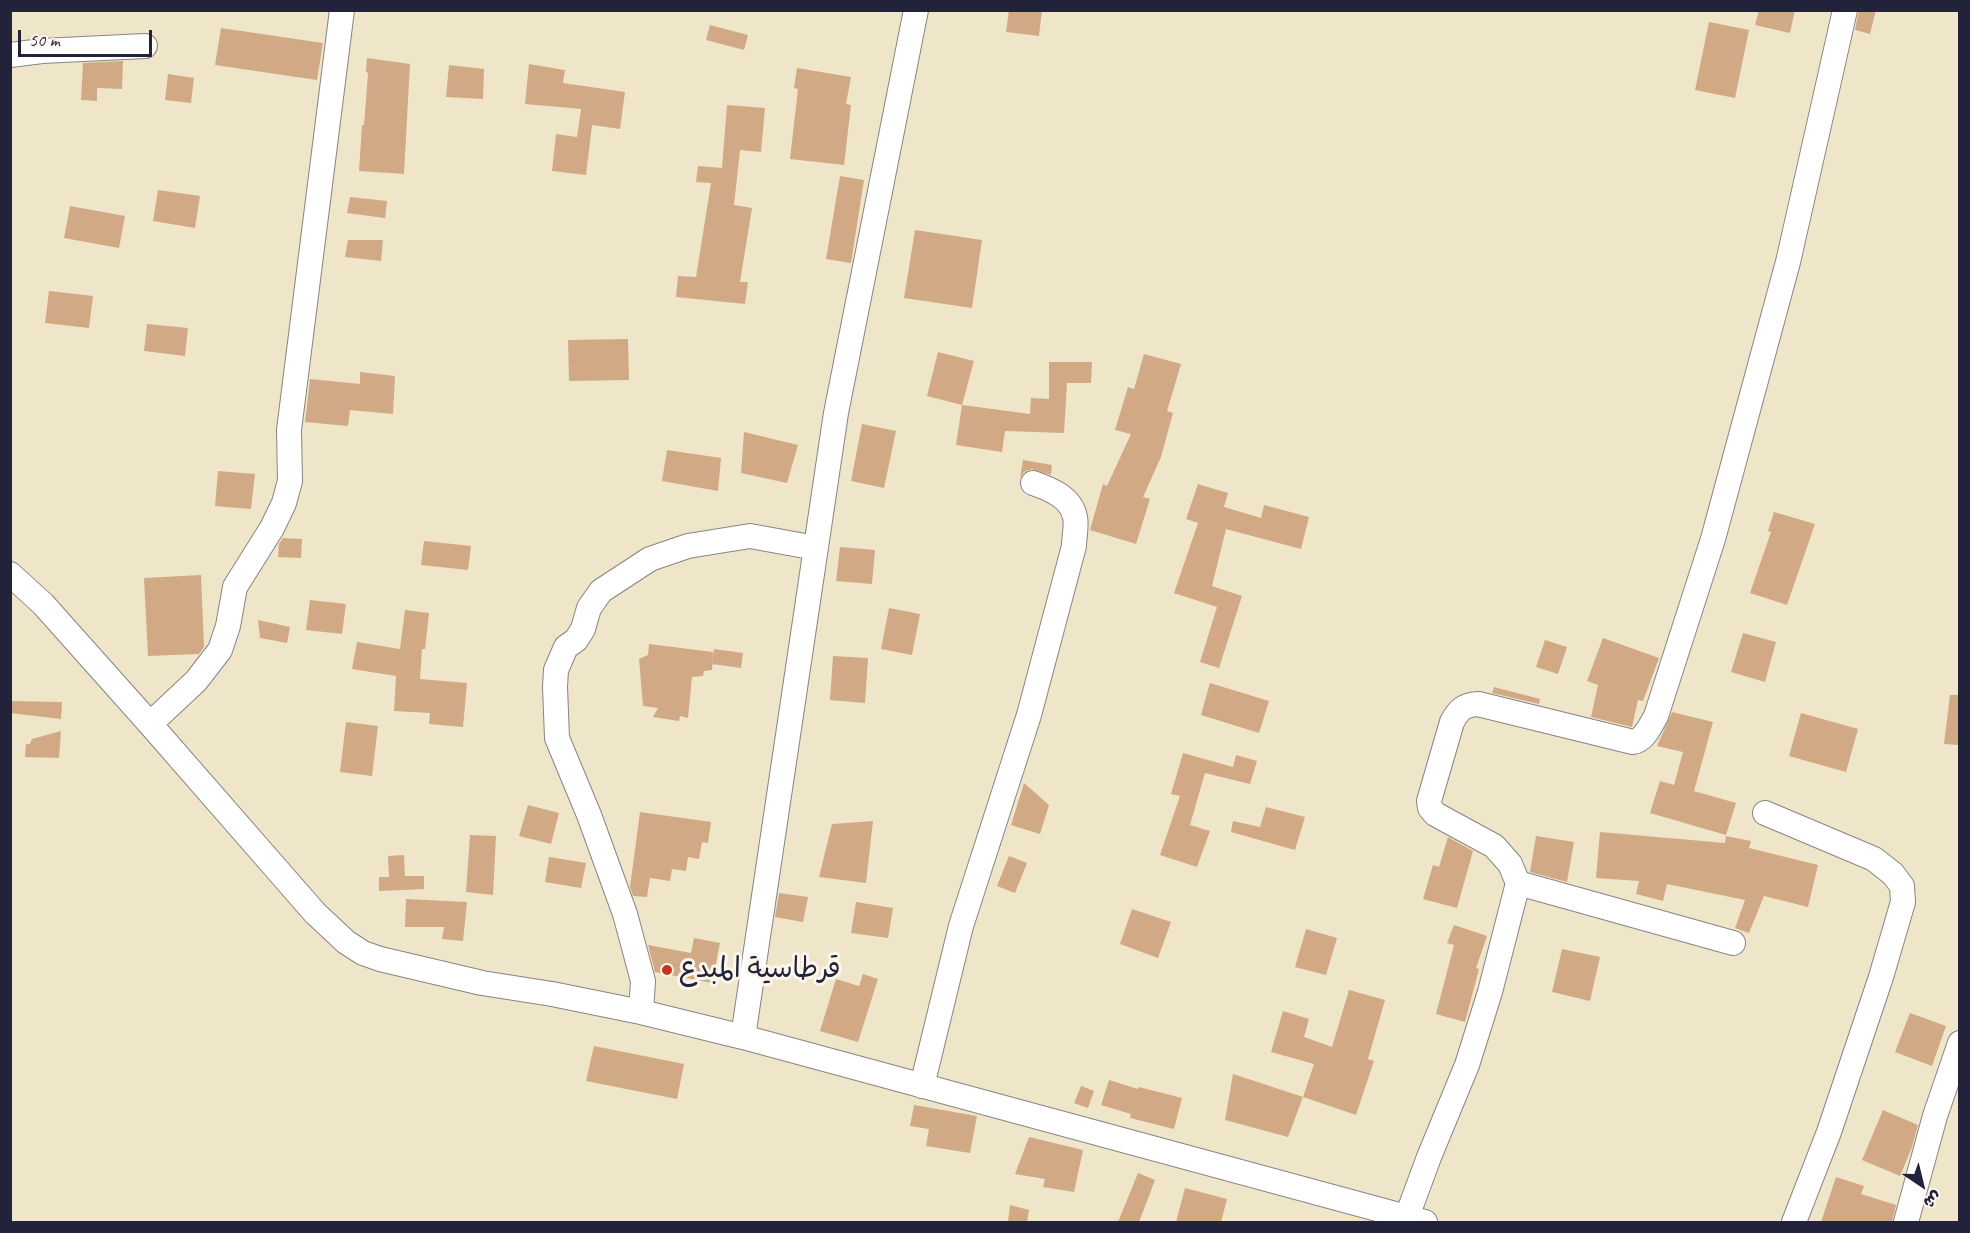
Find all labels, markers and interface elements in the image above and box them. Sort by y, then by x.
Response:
scale bar [21,18,154,56]
text: 50 m [29,29,60,51]
place label: قرطاسية المبدع [679,953,841,987]
marker: قرطاسية المبدع [660,963,674,977]
north arrow [1892,1155,1952,1215]
text: ش [1919,1186,1945,1213]

